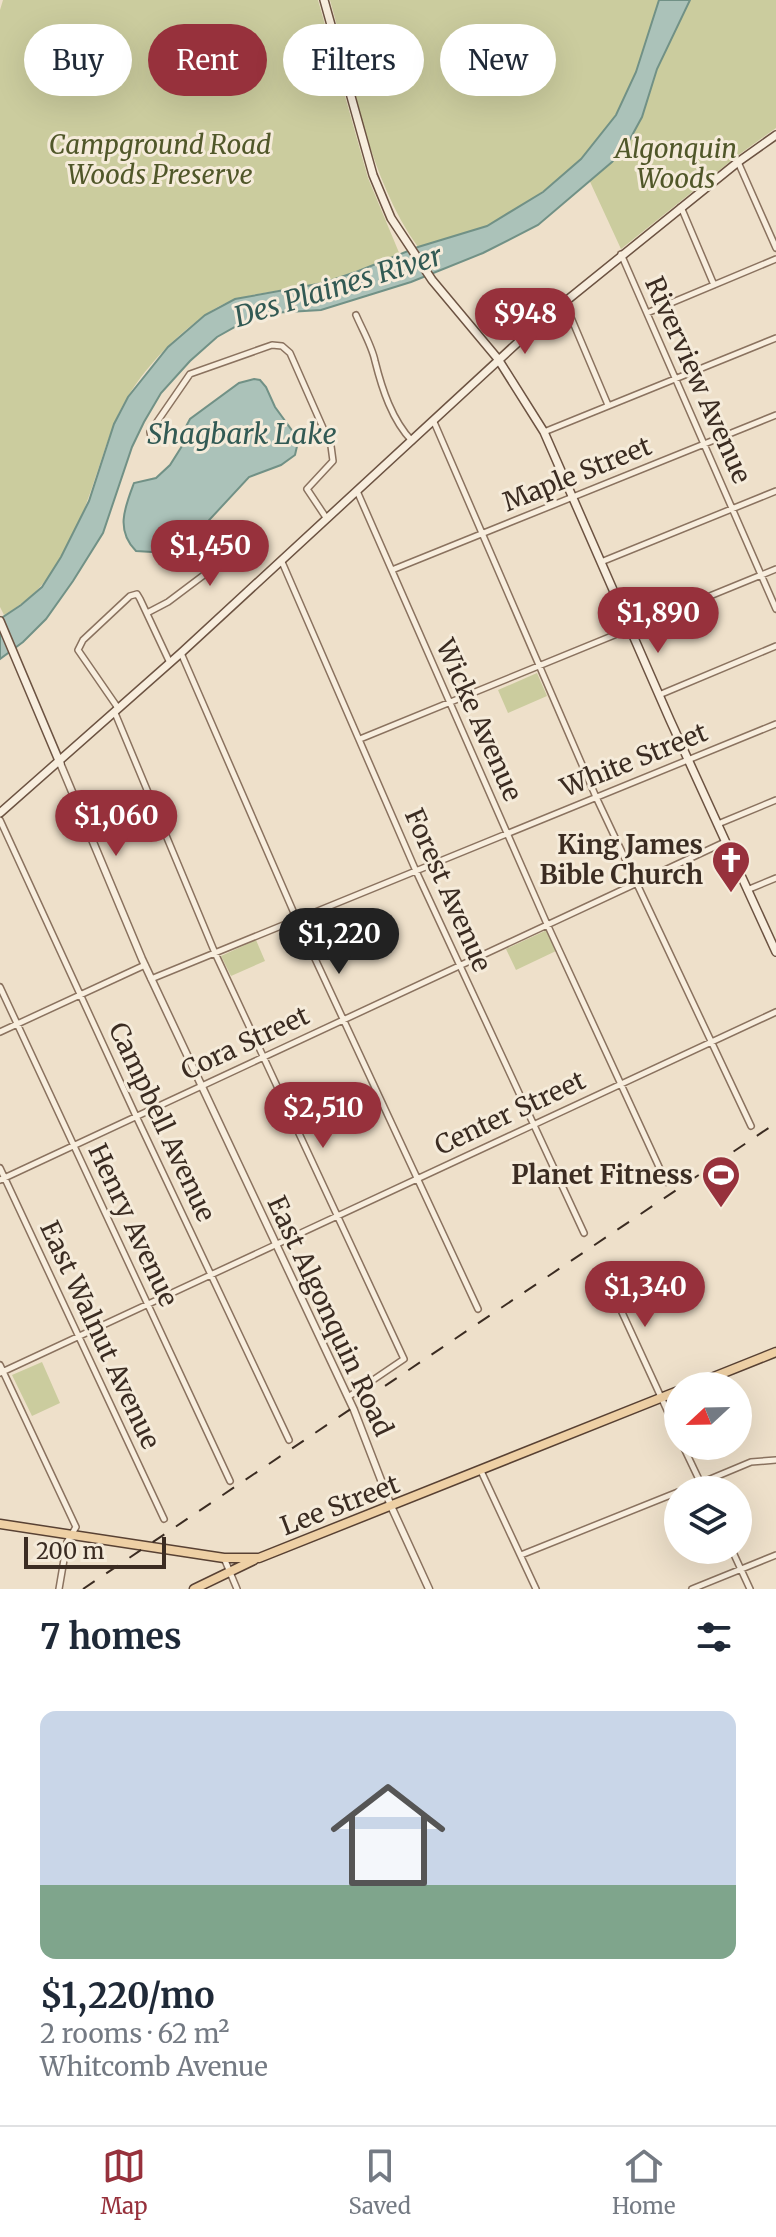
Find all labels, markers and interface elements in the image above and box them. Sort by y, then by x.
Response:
chip: Buy [24,24,132,96]
chip: Rent [148,24,267,96]
chip: Filters [283,24,424,96]
chip: New [440,24,556,96]
park label: Campground Road Woods Preserve [49,128,271,191]
park label: Algonquin Woods [613,132,737,195]
water label: Des Plaines River [229,237,447,335]
street label: Riverview Avenue [638,271,759,488]
pin: $948 [478,288,572,356]
text: $948 [493,297,557,330]
water label: Shagbark Lake [147,416,337,452]
street label: Maple Street [498,429,656,518]
pin: $1,450 [145,520,275,588]
text: $1,450 [169,529,251,562]
pin: $1,890 [593,587,723,655]
text: $1,890 [616,596,700,629]
street label: Wicke Avenue [429,633,530,806]
street label: White Street [555,715,712,804]
pin: $1,060 [51,790,181,858]
text: $1,060 [73,799,159,832]
street label: Forest Avenue [398,803,499,976]
place label: King James Bible Church [540,828,703,891]
church icon: King James Bible Church [710,839,752,894]
pin: $1,220 [274,908,404,976]
text: $1,220 [297,917,381,950]
street label: Cora Street [175,999,314,1087]
street label: Campbell Avenue [102,1017,223,1227]
street label: Center Street [429,1063,590,1162]
pin: $2,510 [258,1082,388,1150]
text: $2,510 [282,1091,364,1124]
street label: Henry Avenue [81,1138,186,1311]
sports icon: Planet Fitness [700,1154,742,1209]
place label: Planet Fitness [511,1158,693,1191]
street label: East Algonquin Road [260,1190,401,1441]
street label: East Walnut Avenue [33,1216,168,1454]
pin: $1,340 [580,1261,710,1329]
text: $1,340 [603,1270,687,1303]
north arrow [664,1372,752,1460]
map controls [664,1372,752,1564]
street label: Lee Street [276,1467,404,1542]
button: layers [664,1476,752,1564]
scale bar [24,1533,166,1569]
text: 200 m [36,1537,104,1565]
icon: filters [692,1615,736,1659]
text: 7 homes [40,1616,182,1658]
icon: home [316,1763,460,1907]
text: $1,220/mo [40,1975,214,2017]
text: 2 rooms · 62 m² [40,2017,229,2050]
text: Whitcomb Avenue [40,2050,268,2083]
tab: Map [101,2144,147,2220]
tab: Saved [349,2144,411,2220]
tab: Home [612,2144,675,2220]

